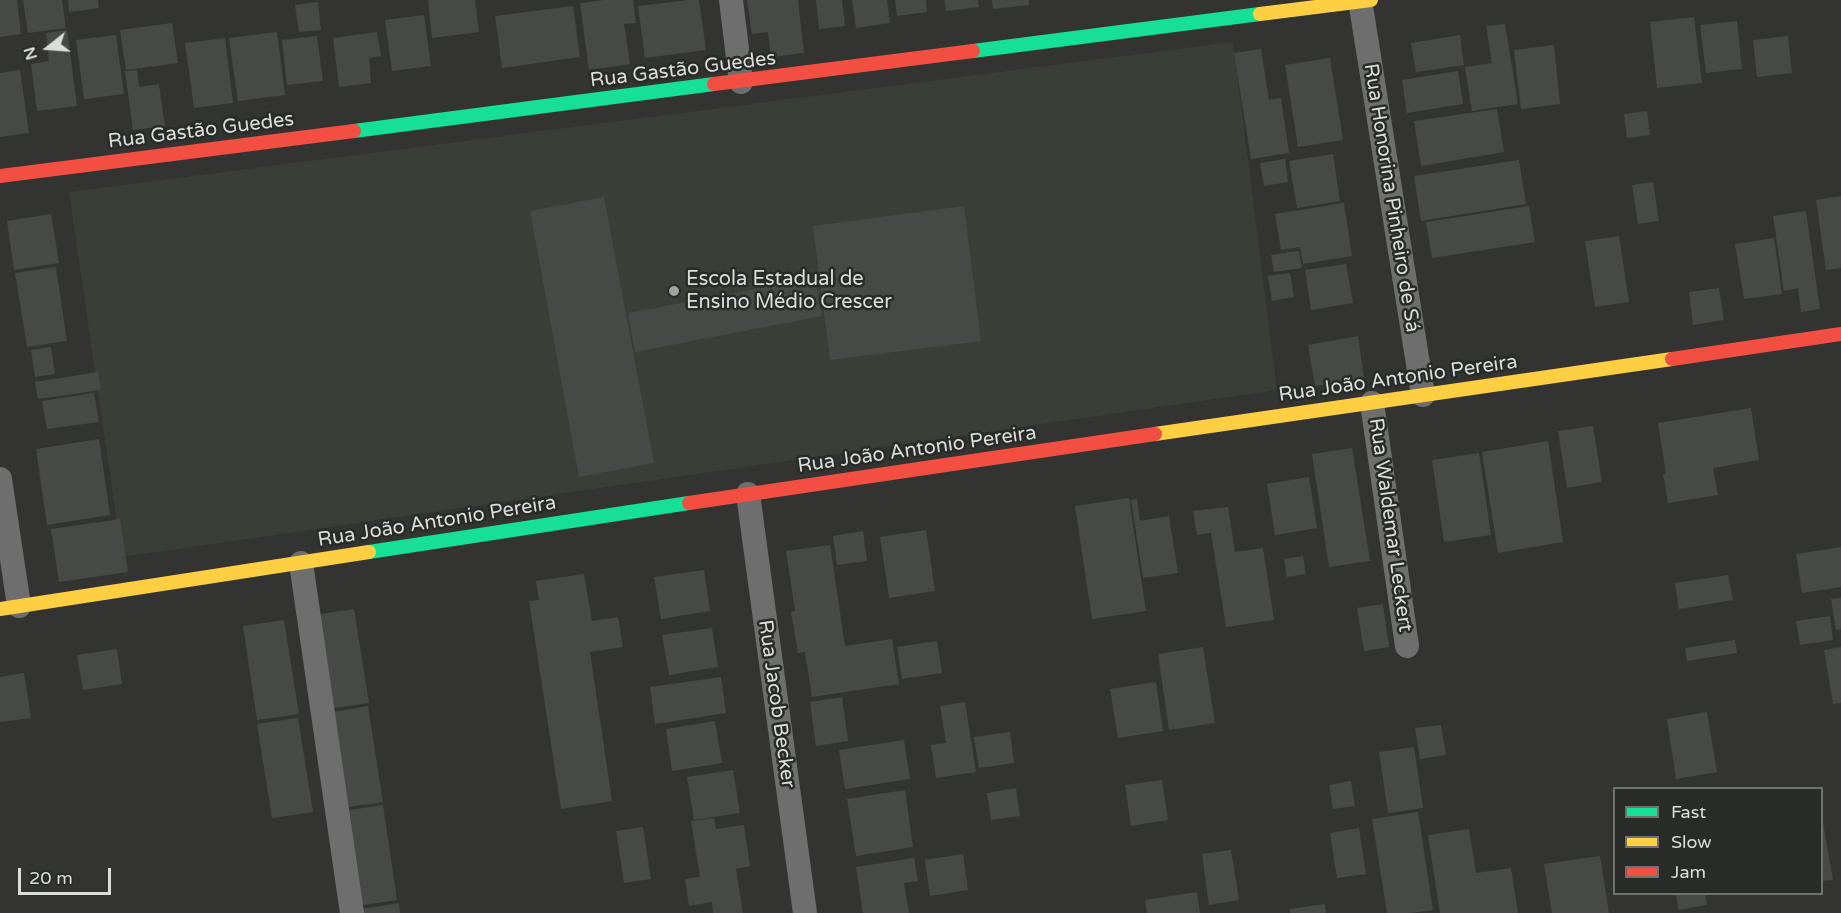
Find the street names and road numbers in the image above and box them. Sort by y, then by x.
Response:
street label: Rua Gastão Guedes [589,47,777,93]
street label: Rua Honorina Pinheiro de Sá [1358,62,1424,334]
street label: Rua Gastão Guedes [107,108,295,154]
street label: Rua João Antonio Pereira [1277,350,1519,408]
street label: Rua Waldemar Leckert [1363,417,1417,633]
street label: Rua João Antonio Pereira [796,421,1038,479]
street label: Rua João Antonio Pereira [316,491,558,553]
street label: Rua Jacob Becker [752,618,800,790]

